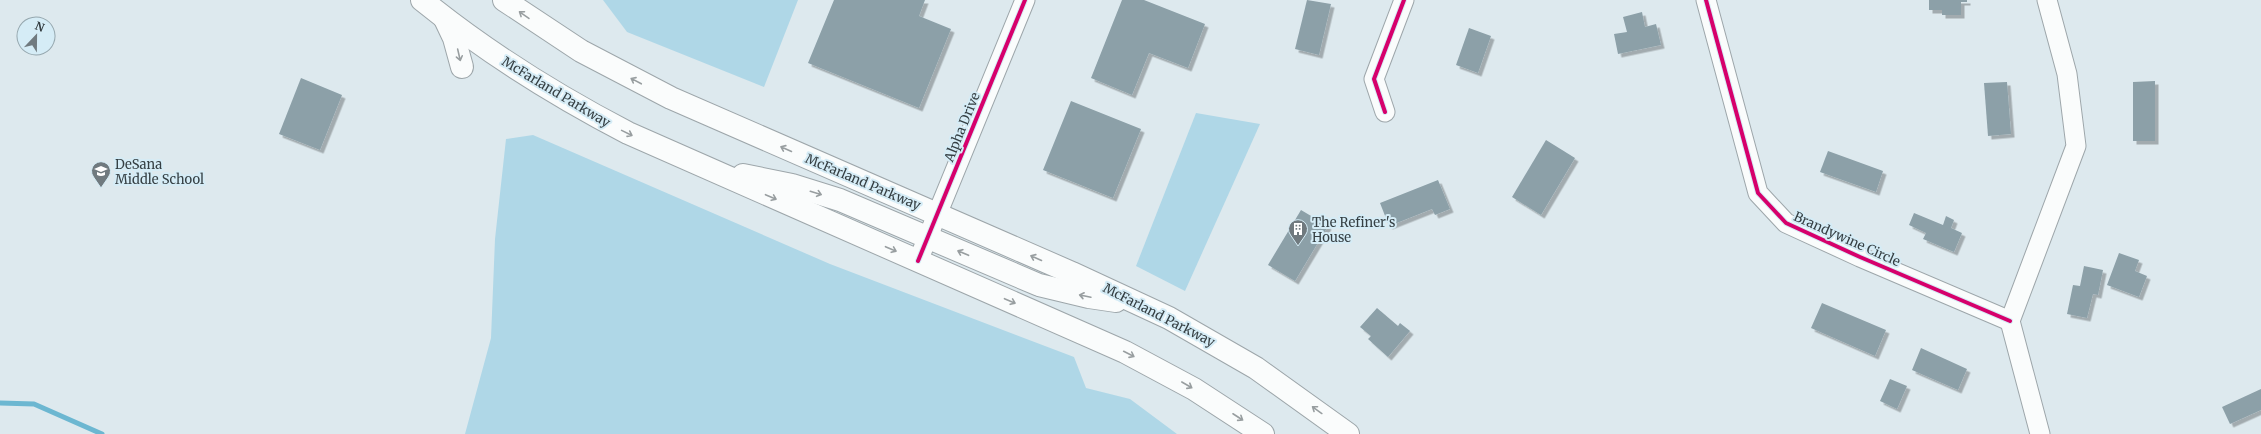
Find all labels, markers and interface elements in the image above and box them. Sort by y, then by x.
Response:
one-way arrow [519,11,530,19]
north arrow [16,16,56,56]
text: N [33,19,47,35]
one-way arrow [456,49,463,62]
street label: McFarland Parkway [499,53,614,131]
one-way arrow [630,77,642,84]
street label: Alpha Drive [940,90,984,165]
one-way arrow [621,130,633,137]
one-way arrow [780,145,792,152]
street label: McFarland Parkway [803,150,924,214]
place label: DeSana Middle School [115,156,204,188]
school or university icon: DeSana Middle School [90,160,112,188]
one-way arrow [810,190,823,197]
one-way arrow [765,194,777,202]
street label: Brandywine Circle [1791,208,1903,270]
place label: The Refiner's House [1312,214,1395,246]
building icon: The Refiner's House [1287,218,1309,246]
one-way arrow [884,246,896,253]
one-way arrow [958,248,970,256]
one-way arrow [1031,253,1043,261]
street label: McFarland Parkway [1100,279,1218,351]
one-way arrow [1079,292,1092,300]
one-way arrow [1003,297,1015,305]
one-way arrow [1122,351,1134,358]
one-way arrow [1180,381,1192,389]
one-way arrow [1312,406,1323,414]
one-way arrow [1232,413,1243,421]

